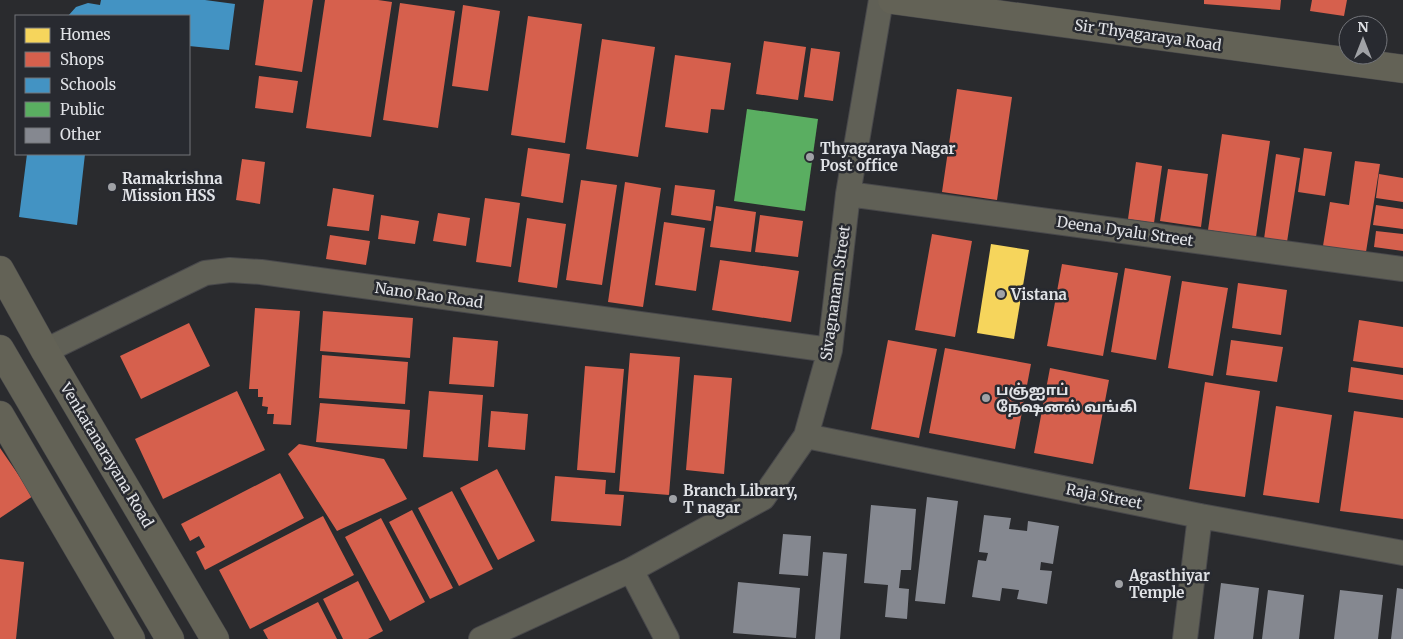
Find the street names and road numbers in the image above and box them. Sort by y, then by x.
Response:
street label: Sir Thyagaraya Road [1073,15,1223,55]
street label: Deena Dyalu Street [1055,212,1195,250]
street label: Sivagnanam Street [816,224,854,362]
street label: Nano Rao Road [374,278,484,312]
street label: Venkatanarayana Road [56,378,158,531]
street label: Raja Street [1064,479,1144,513]

